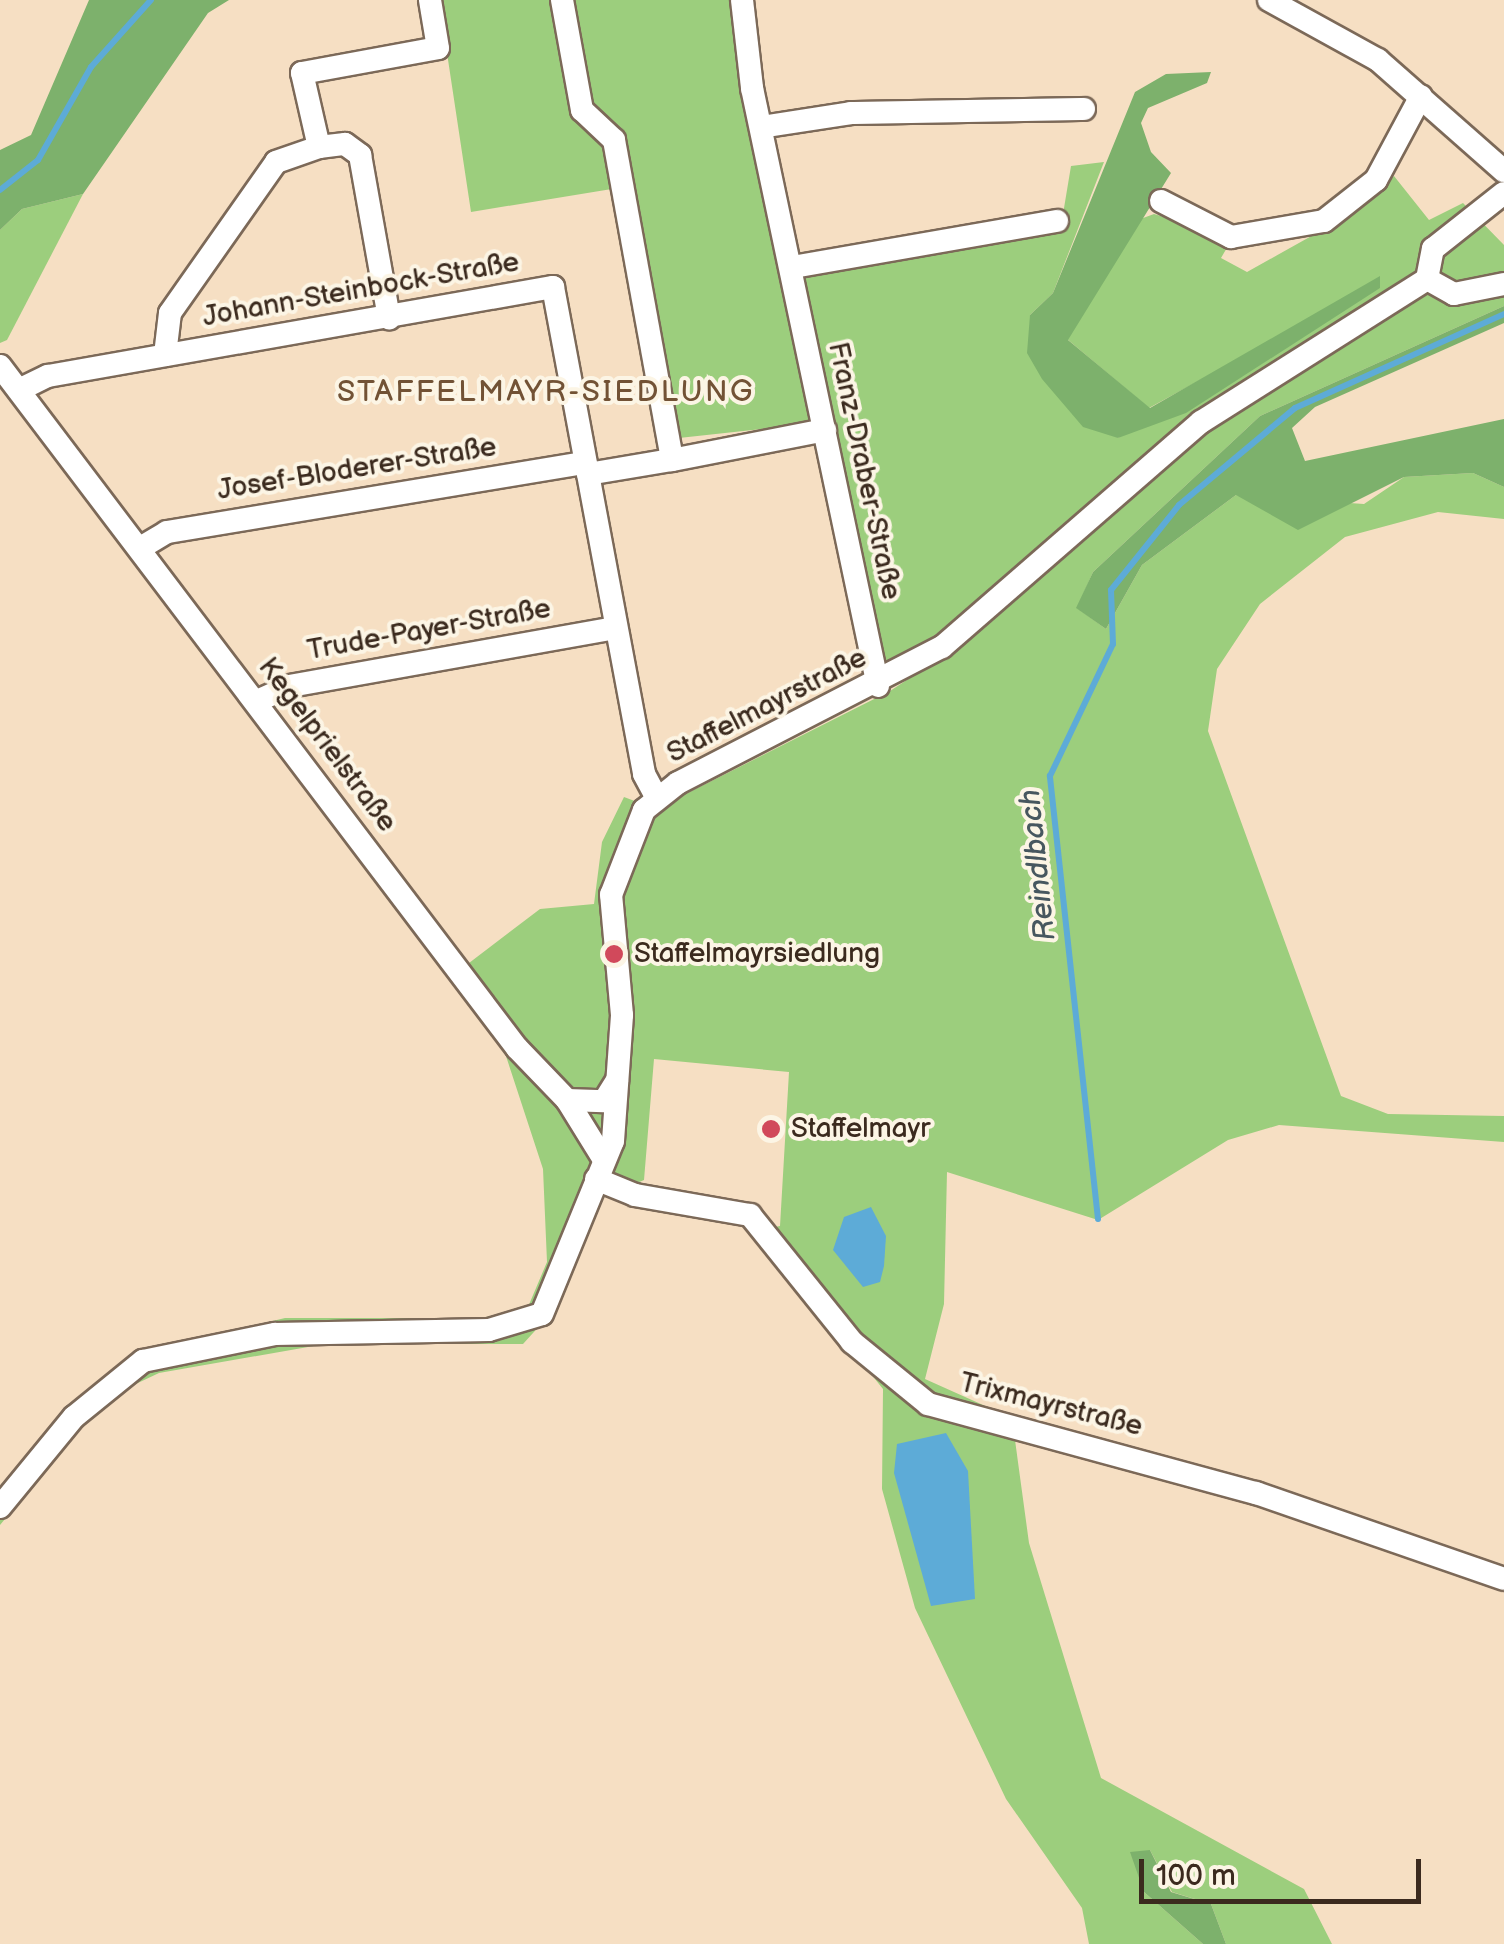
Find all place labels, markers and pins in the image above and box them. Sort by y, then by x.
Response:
place label: Staffelmayrsiedlung [634,937,880,971]
marker: Staffelmayrsiedlung [603,943,625,965]
place label: Staffelmayr [791,1112,930,1146]
marker: Staffelmayr [760,1118,782,1140]

